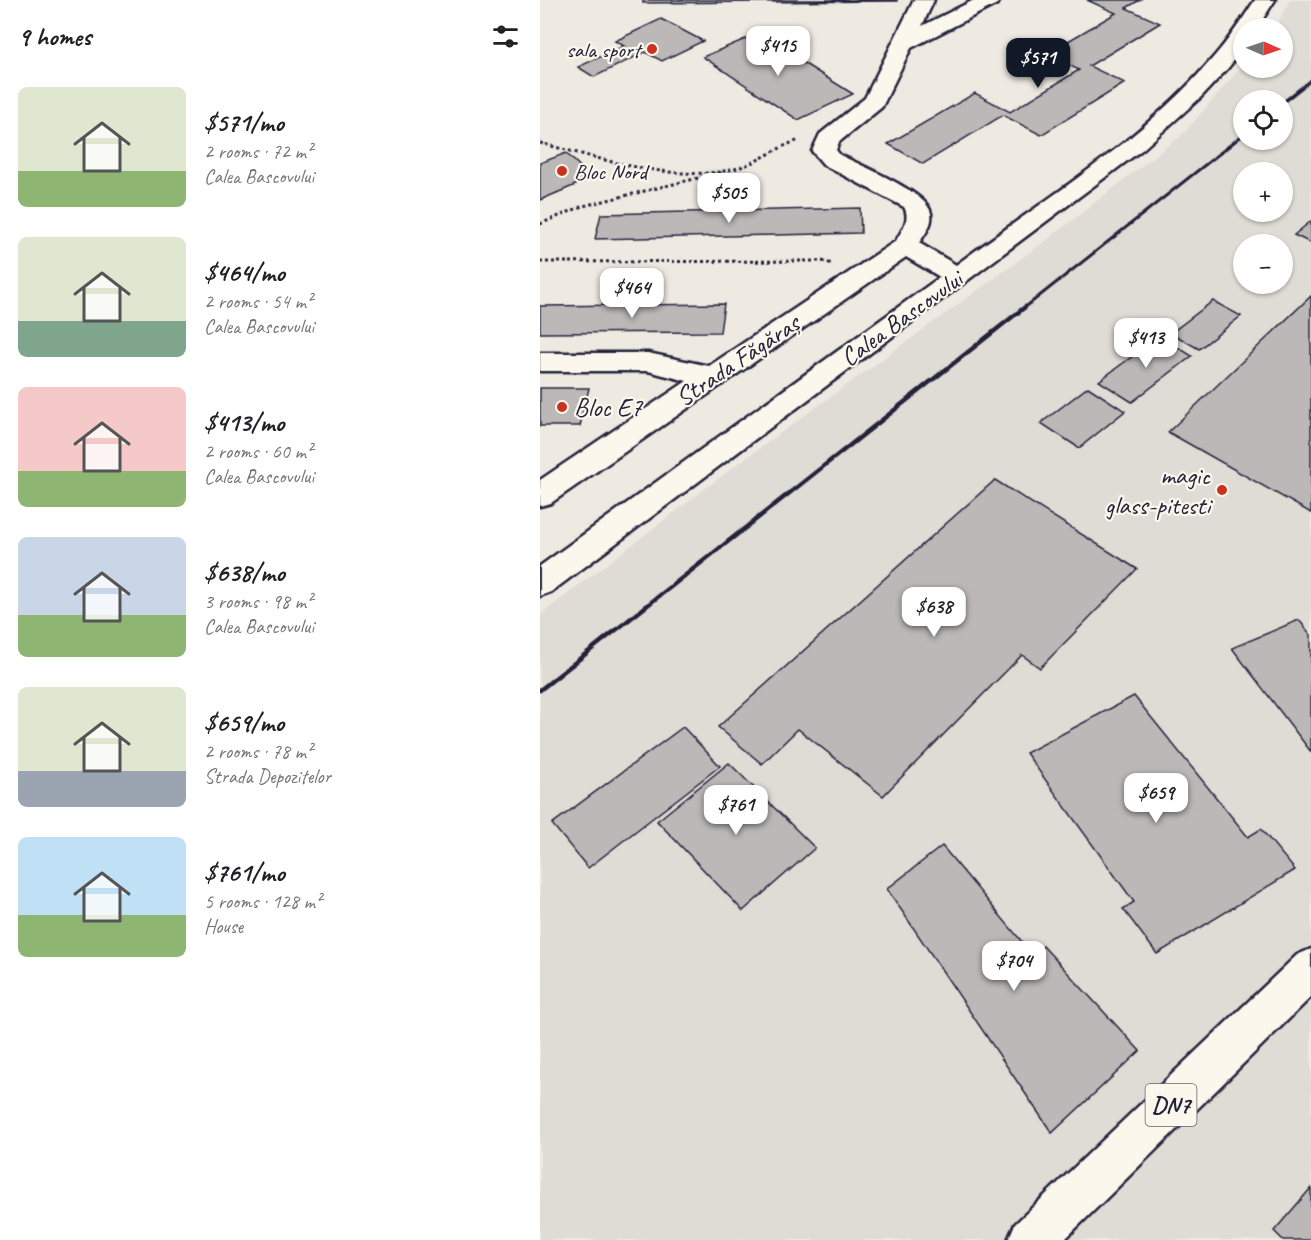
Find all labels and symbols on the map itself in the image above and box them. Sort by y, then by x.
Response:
north arrow [1233,18,1293,78]
pin: $415 [742,26,814,77]
place label: sala sport [566,36,643,64]
pin: $571 [1002,38,1074,89]
marker: sala sport [645,42,659,56]
place label: Bloc Nord [574,158,650,186]
marker: Bloc Nord [555,164,569,178]
pin: $505 [693,173,765,224]
street label: Calea Bascovului [834,261,971,374]
pin: $464 [596,268,668,319]
street label: Strada Făgăraș [669,306,807,414]
pin: $413 [1110,318,1182,369]
place label: Bloc E7 [574,391,644,424]
marker: Bloc E7 [555,400,569,414]
place label: magic glass-pitesti [1105,459,1213,522]
marker: magic glass-pitesti [1215,483,1229,497]
pin: $638 [898,587,970,638]
pin: $659 [1120,773,1192,824]
pin: $761 [700,785,772,836]
pin: $704 [978,941,1050,992]
road number: DN7 [1146,1084,1196,1126]

